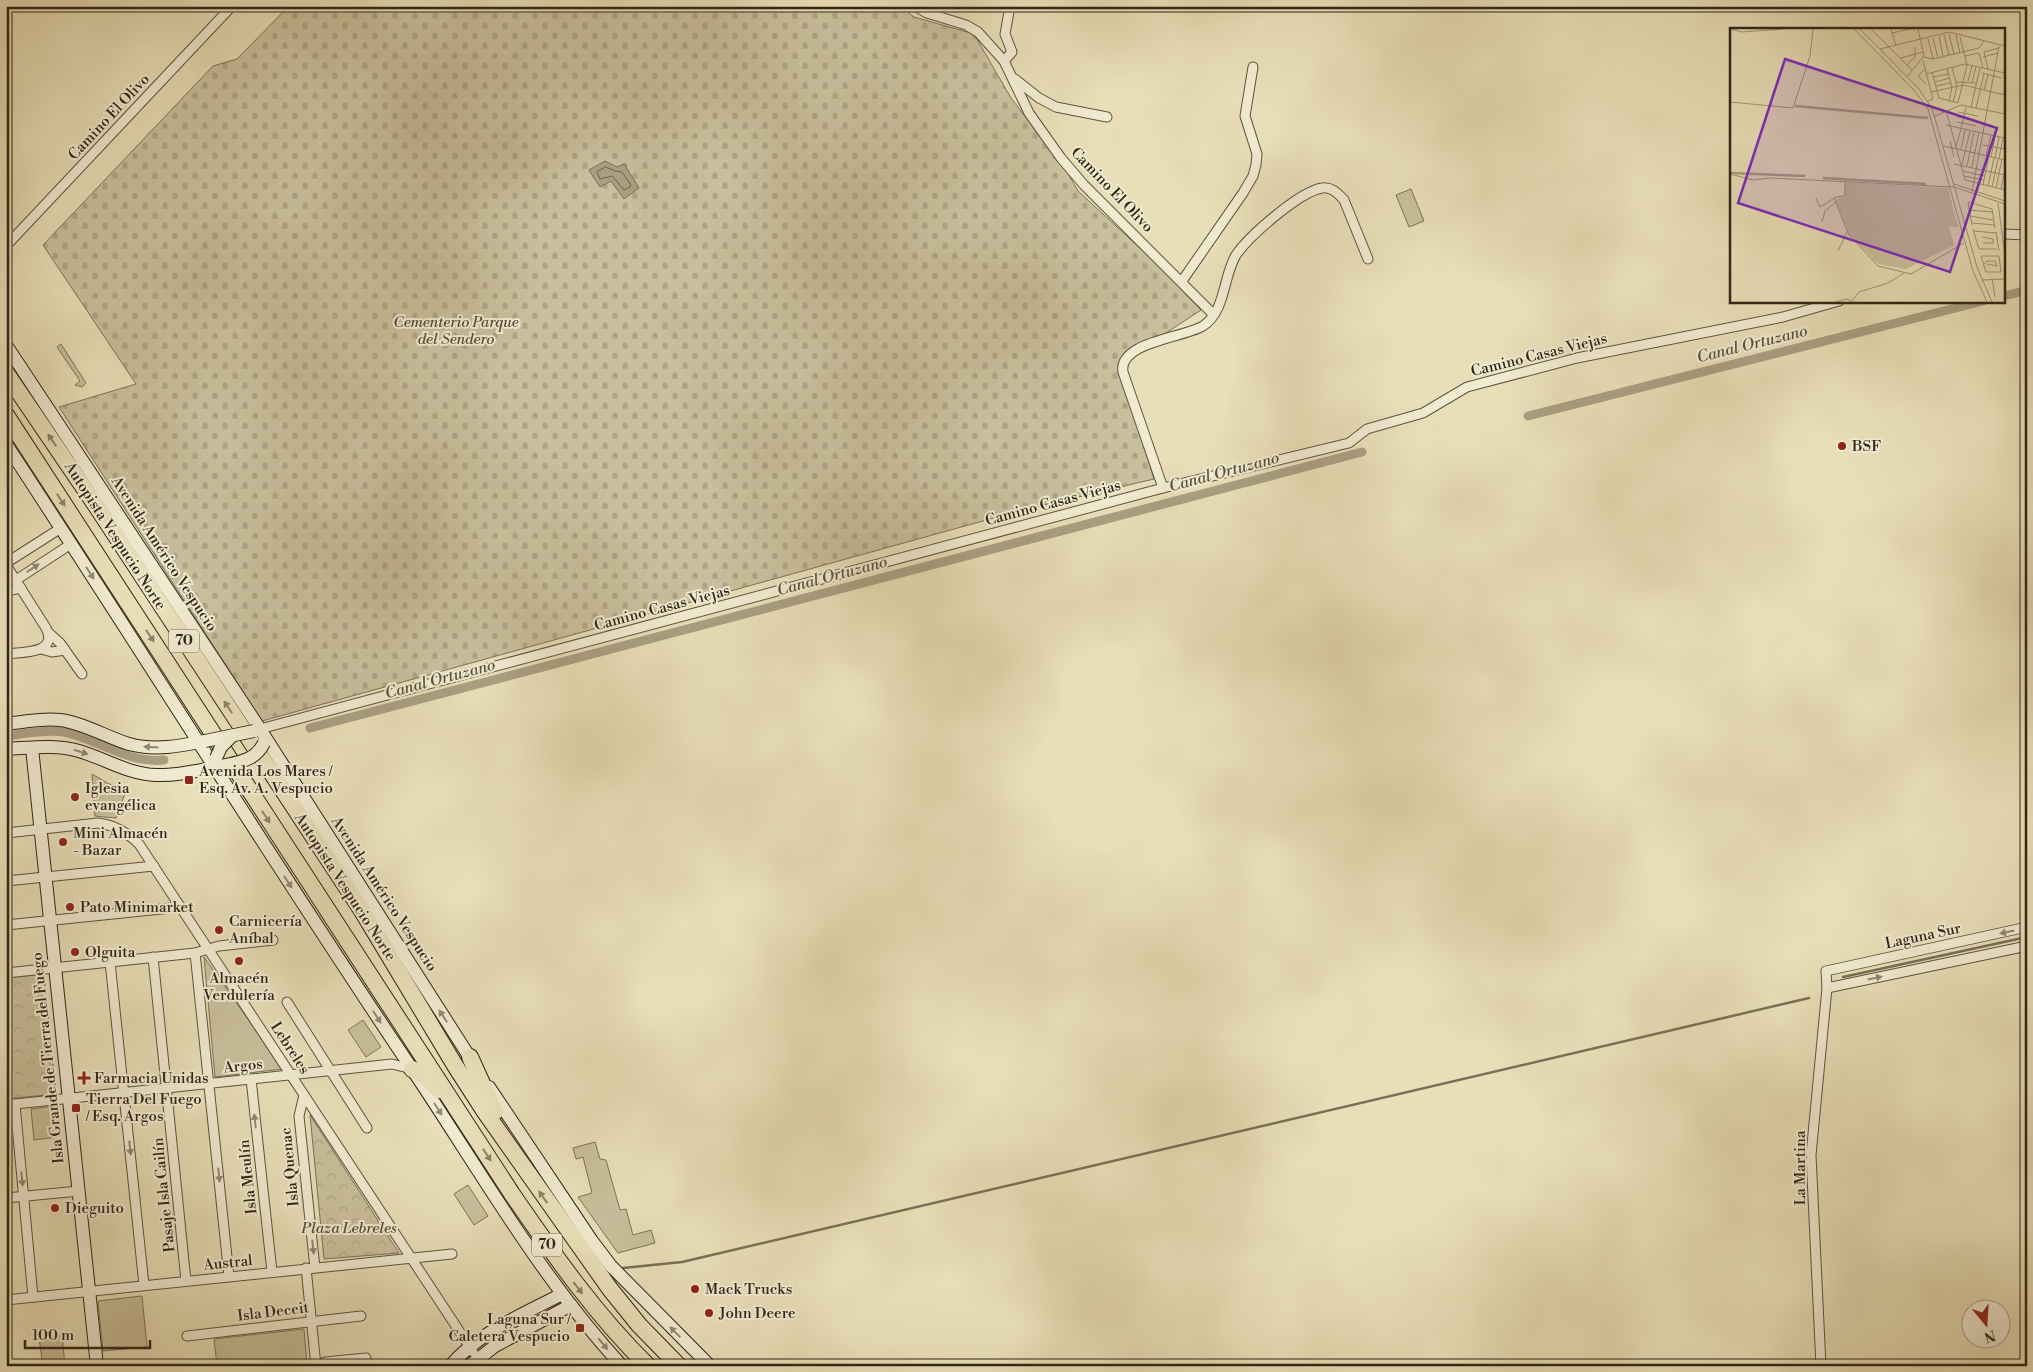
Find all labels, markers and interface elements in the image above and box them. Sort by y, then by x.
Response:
inset map [1730,28,2006,302]
street label: Camino El Olivo [64,70,154,164]
street label: Camino El Olivo [1067,143,1157,237]
park label: Cementerio Parque del Sendero [393,313,519,349]
water label: Canal Ortuzano [1694,321,1810,367]
street label: Camino Casas Viejas [1469,329,1609,381]
one-way arrow [47,434,57,447]
place label: BSF [1851,437,1881,456]
marker: BSF [1836,440,1848,452]
water label: Canal Ortuzano [1167,448,1281,496]
street label: Autopista Vespucio Norte [59,458,170,614]
street label: Avenida Américo Vespucio [106,472,221,635]
street label: Camino Casas Viejas [983,476,1123,530]
one-way arrow [57,493,66,507]
water label: Canal Ortuzano [775,552,889,600]
one-way arrow [27,564,40,573]
one-way arrow [85,567,95,580]
street label: Camino Casas Viejas [592,581,732,635]
one-way arrow [145,630,154,643]
road number: 70 [169,630,199,652]
water label: Canal Ortuzano [383,655,497,703]
one-way arrow [223,701,233,714]
one-way arrow [143,743,159,751]
one-way arrow [73,748,88,756]
place label: Avenida Los Mares / Esq. Av. A. Vespucio [198,762,333,798]
marker: Avenida Los Mares / Esq. Av. A. Vespucio [183,774,195,786]
place label: Iglesia evangélica [85,779,157,815]
marker: Iglesia evangélica [69,791,81,803]
street label: Autopista Vespucio Norte [289,809,400,965]
one-way arrow [262,810,271,824]
street label: Avenida Américo Vespucio [326,812,441,975]
place label: Mini Almacén - Bazar [73,824,168,860]
marker: Mini Almacén - Bazar [57,836,69,848]
one-way arrow [283,875,293,888]
place label: Pato Minimarket [80,898,194,917]
marker: Pato Minimarket [64,901,76,913]
place label: Carnicería Aníbal [228,912,302,948]
street label: Laguna Sur [1883,919,1963,953]
marker: Carnicería Aníbal [213,924,225,936]
one-way arrow [1998,928,2014,936]
place label: Olguita [85,943,136,962]
marker: Olguita [69,946,81,958]
street label: Isla Grande de Tierra del Fuego [27,951,69,1165]
marker: Almacén Verdulería [233,955,245,967]
place label: Almacén Verdulería [202,969,275,1005]
one-way arrow [1867,974,1882,982]
one-way arrow [439,1009,448,1023]
one-way arrow [373,1011,382,1024]
street label: Lebreles [266,1018,314,1078]
street label: Argos [221,1054,264,1078]
place label: Farmacia Unidas [94,1069,208,1088]
marker: Farmacia Unidas [78,1072,90,1084]
place label: Tierra Del Fuego / Esq. Argos [85,1090,202,1126]
marker: Tierra Del Fuego / Esq. Argos [70,1102,82,1114]
one-way arrow [434,1103,443,1116]
one-way arrow [251,1113,259,1129]
street label: Isla Quenac [276,1127,304,1207]
street label: La Martina [1791,1130,1810,1206]
street label: Pasaje Isla Cailín [149,1137,179,1253]
street label: Isla Meulín [235,1139,261,1215]
one-way arrow [126,1140,134,1156]
one-way arrow [482,1148,491,1161]
one-way arrow [215,1167,223,1183]
one-way arrow [19,1171,27,1187]
one-way arrow [538,1190,548,1203]
place label: Dieguito [65,1199,124,1218]
marker: Dieguito [49,1202,61,1214]
park label: Plaza Lebreles [300,1219,397,1238]
road number: 70 [532,1234,562,1256]
one-way arrow [309,1239,317,1255]
street label: Austral [202,1251,254,1275]
place label: Mack Trucks [705,1280,792,1299]
one-way arrow [573,1282,584,1295]
marker: Mack Trucks [689,1283,701,1295]
street label: Isla Deceit [236,1298,310,1326]
north arrow [1960,1300,2010,1350]
place label: John Deere [718,1304,796,1323]
marker: John Deere [703,1307,715,1319]
place label: Laguna Sur / Caletera Vespucio [448,1310,571,1346]
scale bar [25,1317,150,1349]
marker: Laguna Sur / Caletera Vespucio [574,1322,586,1334]
text: N [1982,1325,1998,1346]
text: 100 m [32,1326,74,1345]
one-way arrow [669,1326,681,1338]
one-way arrow [597,1337,608,1350]

